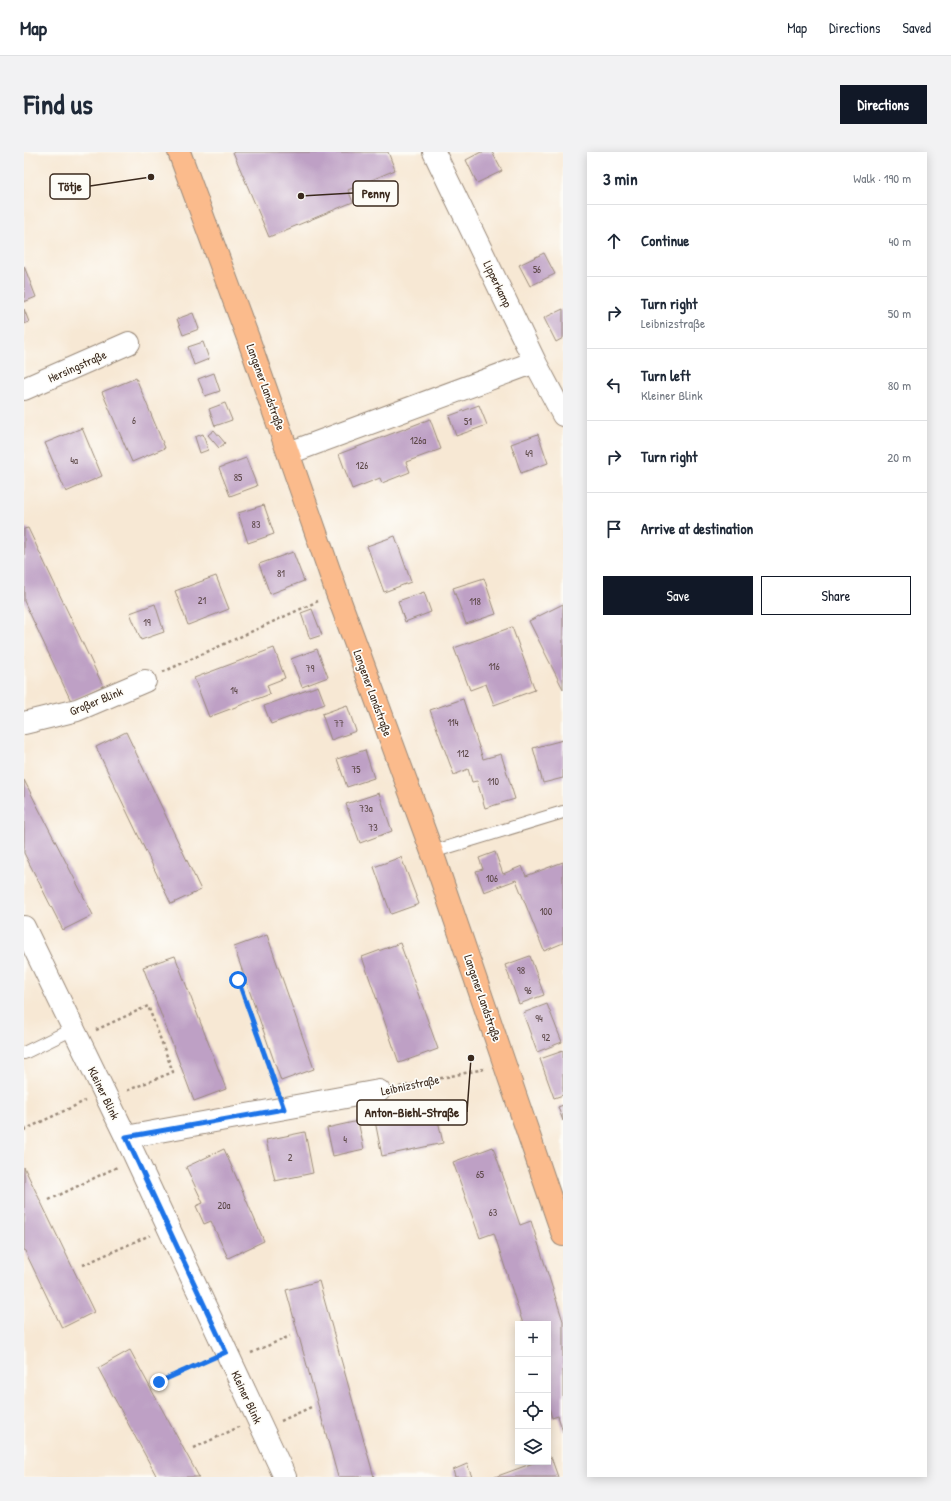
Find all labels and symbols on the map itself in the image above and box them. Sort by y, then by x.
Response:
callout: Tötje [50,174,90,199]
text: Tötje [57,177,83,195]
callout: Penny [353,181,398,206]
text: Penny [362,184,391,203]
street label: Lipperkamp [479,258,517,310]
house number: 56 [533,263,541,276]
street label: Langener Landstraße [242,341,290,433]
street label: Hersingstraße [45,345,109,386]
house number: 6 [132,414,136,427]
house number: 51 [464,415,472,428]
house number: 126a [410,434,426,447]
house number: 49 [525,447,533,460]
house number: 4a [70,454,78,467]
house number: 126 [356,459,368,472]
house number: 85 [234,471,243,484]
house number: 83 [252,518,261,531]
house number: 81 [277,567,285,580]
house number: 21 [198,594,207,607]
house number: 118 [469,595,481,608]
house number: 19 [143,616,151,629]
street label: Langener Landstraße [349,647,397,739]
house number: 116 [488,660,500,673]
house number: 79 [306,662,315,675]
street label: Großer Blink [67,683,125,719]
house number: 14 [230,684,238,697]
house number: 114 [447,716,459,729]
house number: 77 [334,717,344,730]
house number: 112 [457,747,469,760]
house number: 75 [351,763,361,776]
house number: 110 [487,775,499,788]
house number: 73a [359,802,373,815]
house number: 73 [368,821,378,834]
house number: 106 [486,872,498,885]
house number: 100 [540,905,553,918]
street label: Langener Landstraße [460,952,506,1044]
house number: 98 [517,964,525,977]
route start [229,971,247,989]
house number: 96 [524,984,532,997]
house number: 94 [535,1012,543,1025]
house number: 92 [542,1031,550,1044]
street label: Kleiner Blink [84,1064,124,1122]
street label: Leibnizstraße [379,1070,441,1099]
callout: Anton-Biehl-Straße [357,1100,467,1125]
text: Anton-Biehl-Straße [365,1103,460,1122]
house number: 4 [343,1133,347,1146]
house number: 2 [288,1151,293,1164]
house number: 65 [476,1168,485,1181]
house number: 20a [217,1199,231,1212]
house number: 63 [489,1206,498,1219]
street label: Kleiner Blink [227,1368,267,1426]
route end [150,1373,168,1391]

